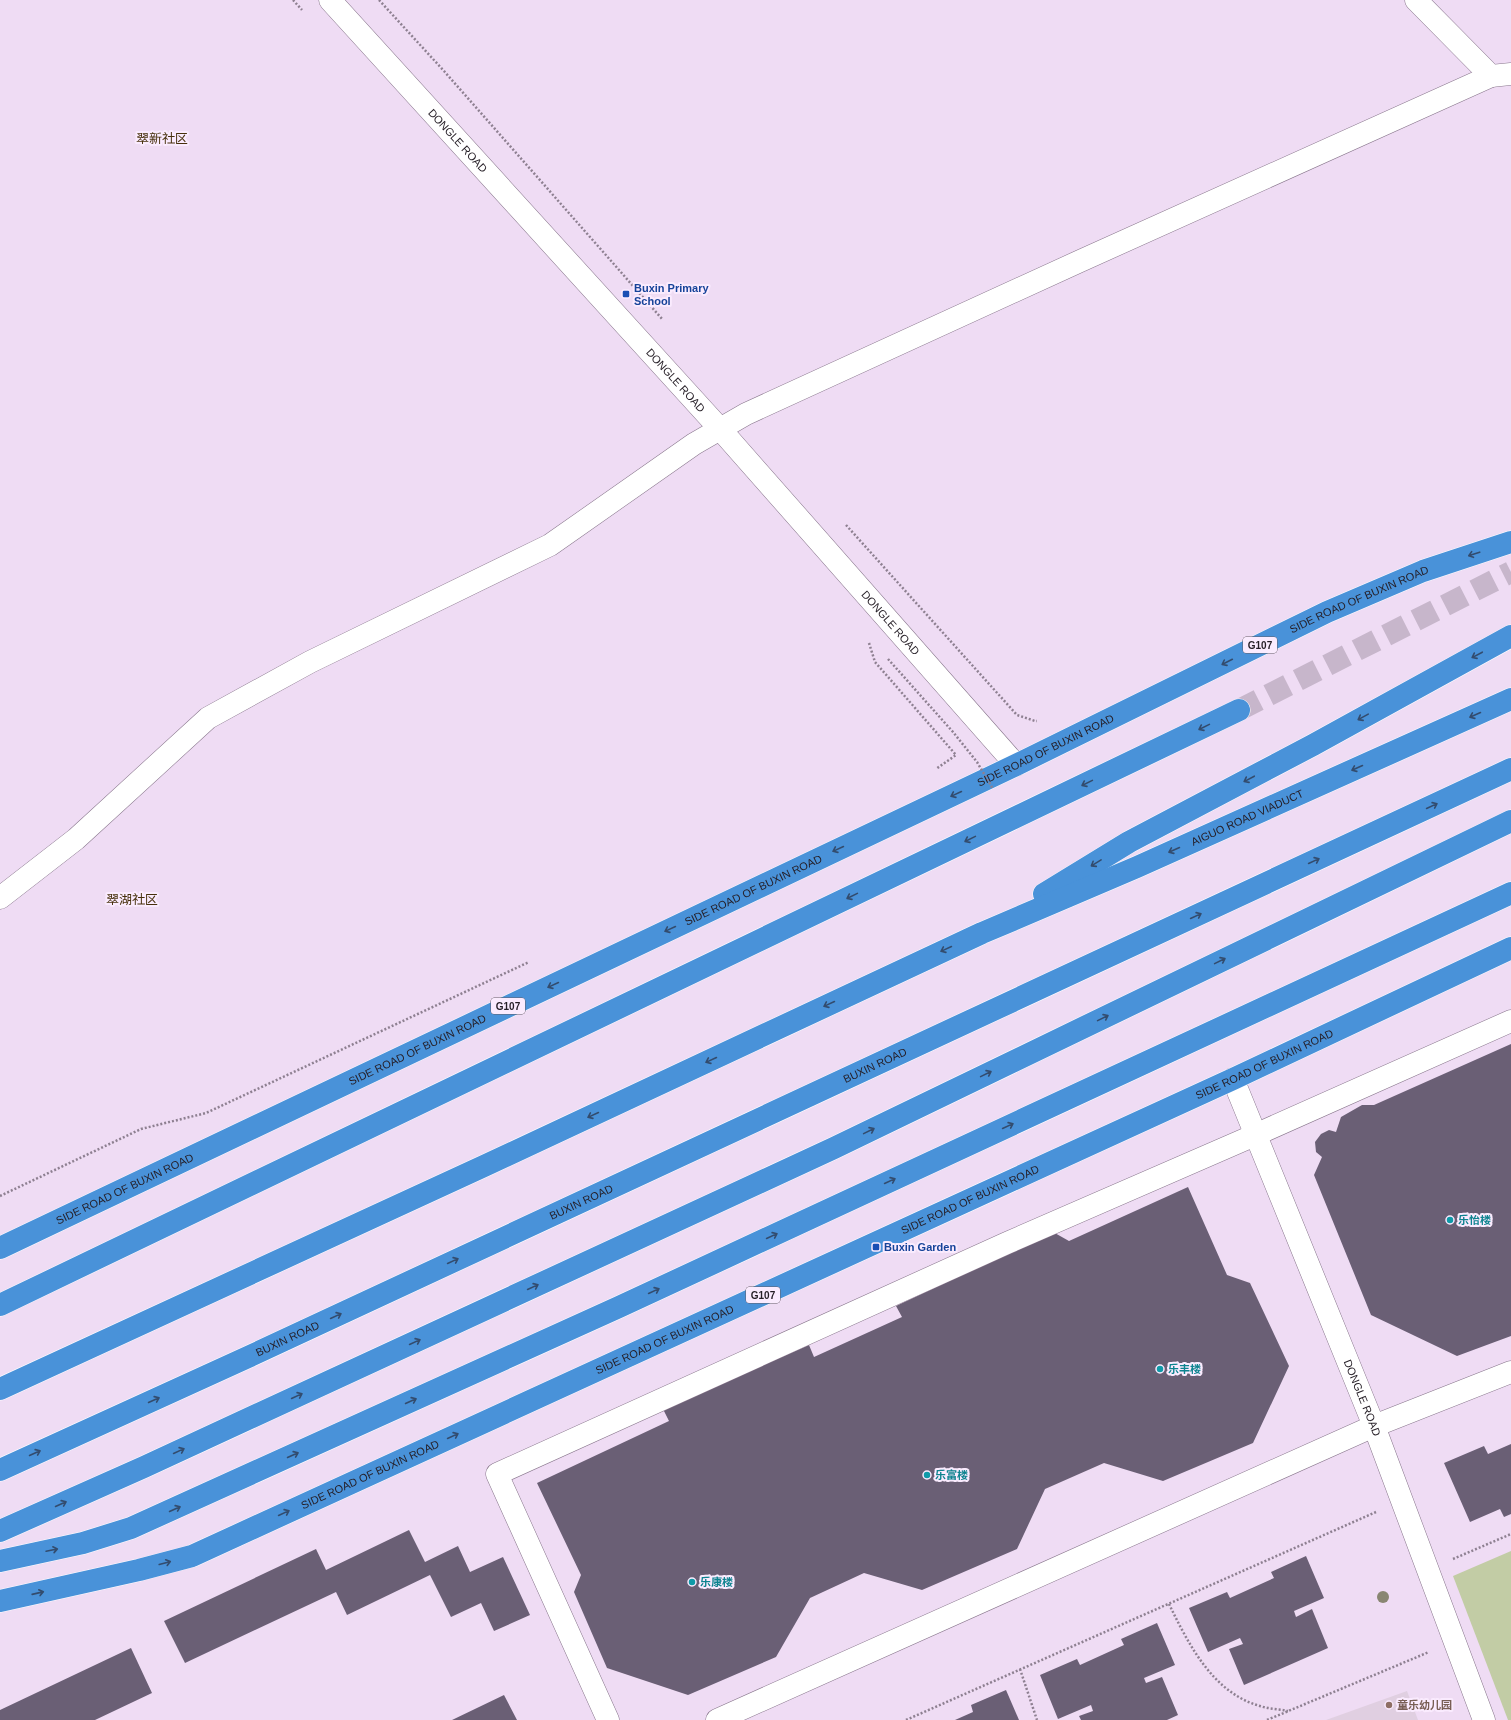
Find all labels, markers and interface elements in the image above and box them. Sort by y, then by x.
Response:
street label: DONGLE ROAD [426,106,490,175]
district label: 翠新社区 [136,131,188,146]
place label: Buxin Primary School [634,282,709,307]
marker: Buxin Primary School [621,289,631,299]
street label: DONGLE ROAD [644,346,708,414]
one-way arrow [1468,551,1480,559]
street label: SIDE ROAD OF BUXIN ROAD [1288,564,1430,635]
street label: DONGLE ROAD [859,588,922,657]
road number: G107 [1243,637,1277,653]
one-way arrow [1471,651,1483,659]
one-way arrow [1221,659,1233,666]
street label: SIDE ROAD OF BUXIN ROAD [975,712,1116,789]
one-way arrow [1470,712,1482,719]
one-way arrow [1357,714,1369,722]
one-way arrow [1198,724,1210,731]
one-way arrow [1351,765,1363,772]
one-way arrow [1243,776,1255,784]
one-way arrow [1081,780,1093,787]
street label: AIGUO ROAD VIADUCT [1189,787,1305,848]
one-way arrow [950,791,962,798]
one-way arrow [1425,802,1437,809]
one-way arrow [964,836,976,843]
one-way arrow [832,846,844,853]
one-way arrow [1169,847,1181,854]
street label: SIDE ROAD OF BUXIN ROAD [683,852,824,928]
one-way arrow [1308,857,1320,864]
one-way arrow [1090,859,1102,867]
district label: 翠湖社区 [106,892,158,907]
one-way arrow [847,892,859,900]
one-way arrow [1190,912,1202,919]
one-way arrow [664,926,676,933]
one-way arrow [941,946,953,953]
one-way arrow [1214,957,1226,964]
one-way arrow [547,982,559,989]
road number: G107 [491,998,525,1014]
one-way arrow [823,1001,835,1008]
street label: SIDE ROAD OF BUXIN ROAD [347,1012,488,1087]
one-way arrow [1096,1014,1108,1021]
street label: SIDE ROAD OF BUXIN ROAD [1194,1027,1335,1101]
street label: BUXIN ROAD [841,1045,909,1085]
one-way arrow [705,1057,717,1064]
one-way arrow [979,1070,991,1077]
one-way arrow [588,1112,600,1119]
one-way arrow [1002,1122,1014,1129]
one-way arrow [862,1127,874,1134]
street label: SIDE ROAD OF BUXIN ROAD [54,1151,195,1226]
street label: SIDE ROAD OF BUXIN ROAD [899,1163,1041,1236]
one-way arrow [884,1177,896,1184]
street label: BUXIN ROAD [548,1182,615,1222]
place label: 乐怡楼 [1458,1214,1491,1226]
marker: 乐怡楼 [1445,1215,1455,1225]
one-way arrow [766,1232,778,1239]
place label: Buxin Garden [884,1241,956,1253]
marker: Buxin Garden [871,1242,881,1252]
one-way arrow [447,1257,459,1264]
one-way arrow [527,1283,539,1290]
one-way arrow [648,1287,660,1294]
road number: G107 [746,1287,780,1303]
street label: SIDE ROAD OF BUXIN ROAD [594,1303,735,1376]
one-way arrow [329,1312,341,1319]
street label: BUXIN ROAD [254,1319,321,1359]
one-way arrow [409,1338,421,1345]
street label: DONGLE ROAD [1342,1358,1383,1438]
place label: 乐丰楼 [1168,1363,1201,1375]
marker: 乐丰楼 [1155,1364,1165,1374]
one-way arrow [291,1392,303,1399]
one-way arrow [147,1396,159,1403]
one-way arrow [405,1397,417,1404]
one-way arrow [447,1432,459,1439]
street label: SIDE ROAD OF BUXIN ROAD [299,1438,441,1511]
one-way arrow [173,1447,185,1454]
one-way arrow [29,1449,41,1457]
one-way arrow [287,1451,299,1458]
place label: 乐富楼 [935,1469,968,1481]
marker: 乐富楼 [922,1470,932,1480]
one-way arrow [55,1499,67,1507]
one-way arrow [168,1504,180,1512]
one-way arrow [278,1509,290,1516]
one-way arrow [45,1545,58,1553]
one-way arrow [158,1559,171,1566]
place label: 乐康楼 [700,1576,733,1588]
marker: 乐康楼 [687,1577,697,1587]
one-way arrow [31,1588,44,1596]
place label: 童乐幼儿园 [1397,1699,1452,1711]
marker: 童乐幼儿园 [1384,1700,1394,1710]

